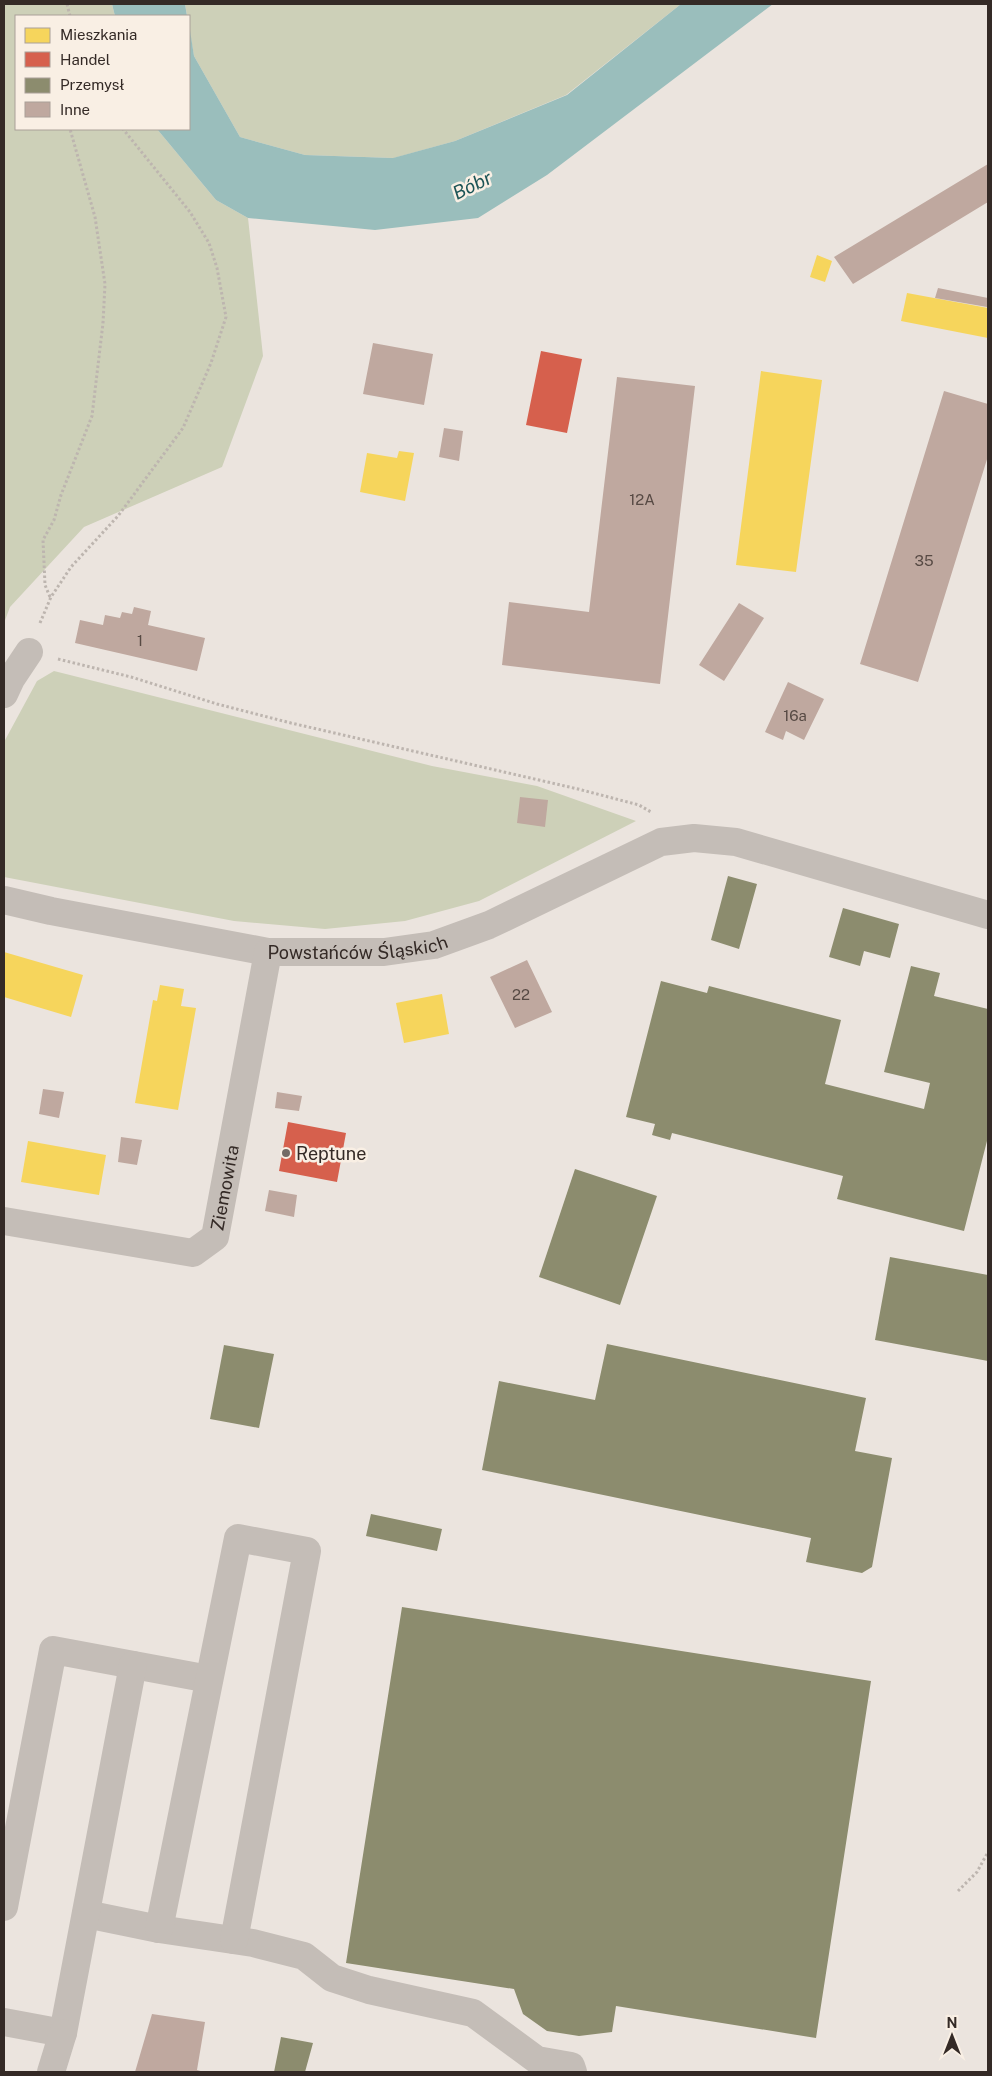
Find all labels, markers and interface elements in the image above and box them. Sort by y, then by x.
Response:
legend [15,15,190,130]
text: Mieszkania [60,26,137,43]
text: Handel [60,51,110,68]
text: Przemysł [60,76,125,93]
text: Inne [60,101,90,118]
water label: Bóbr [449,166,496,204]
house number: 12A [629,491,655,508]
house number: 35 [914,552,934,569]
house number: 1 [137,632,143,649]
house number: 16a [783,707,807,724]
street label: Powstańców Śląskich [268,930,451,963]
house number: 22 [512,986,530,1003]
street label: Ziemowita [206,1143,242,1232]
place label: Reptune [296,1143,366,1164]
marker: Reptune [280,1147,292,1159]
north arrow [927,2011,977,2061]
text: N [947,2015,957,2031]

